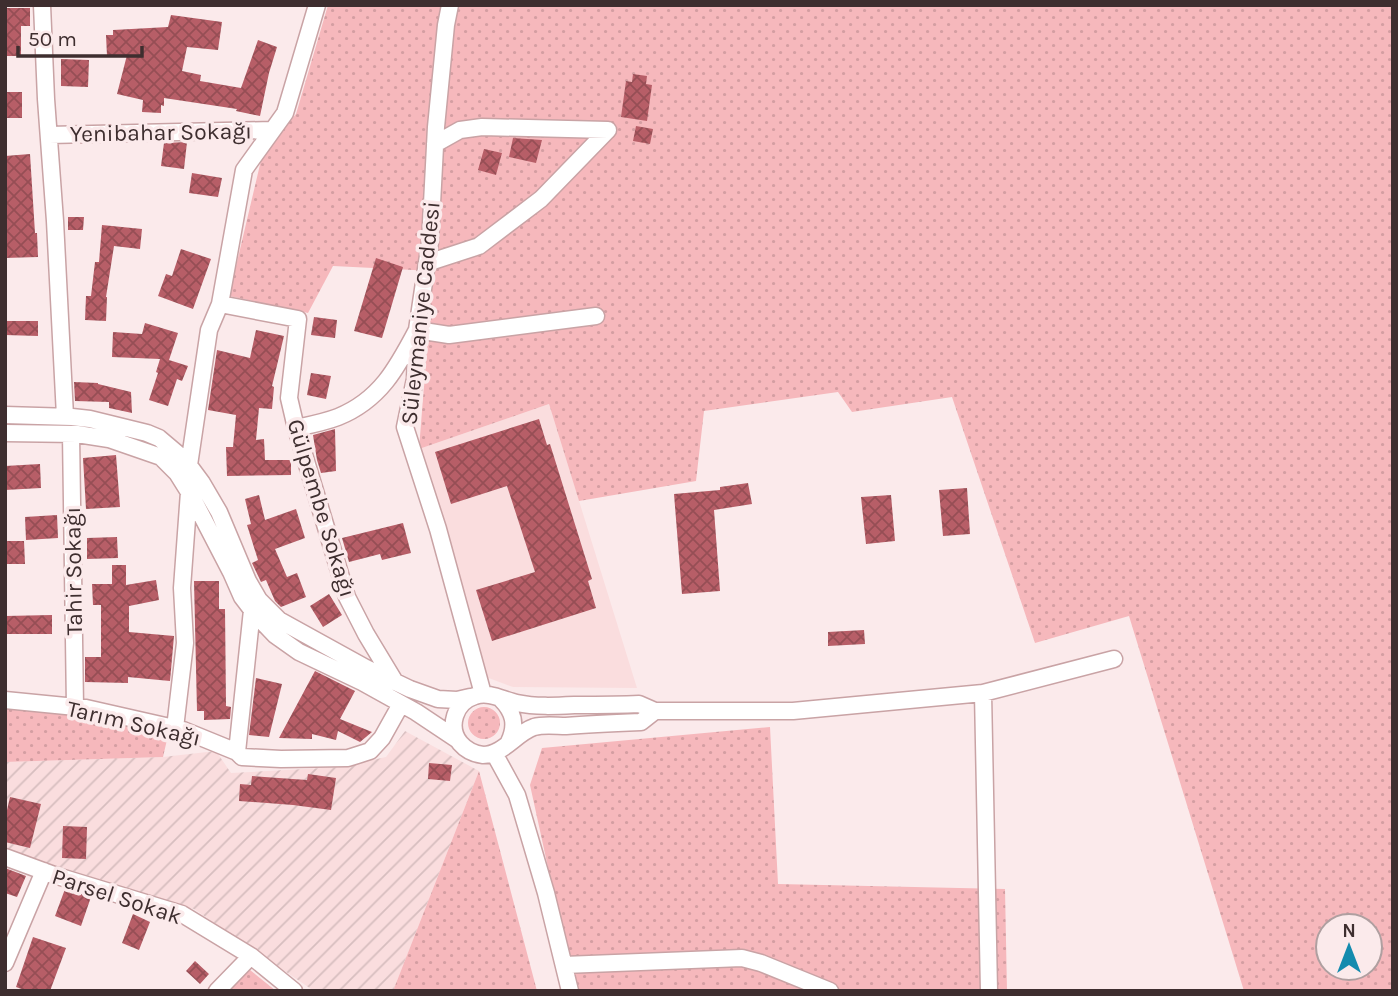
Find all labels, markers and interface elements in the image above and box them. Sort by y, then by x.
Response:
scale bar [18,14,142,58]
text: 50 m [28,27,77,51]
street label: Yenibahar Sokağı [70,117,252,148]
street label: Süleymaniye Caddesi [395,200,446,426]
street label: Gülpembe Sokağı [282,416,361,600]
street label: Tahir Sokağı [59,506,88,636]
street label: Tarım Sokağı [64,695,203,752]
street label: Parsel Sokak [49,863,185,930]
north arrow [1314,912,1384,982]
text: N [1342,920,1356,942]

